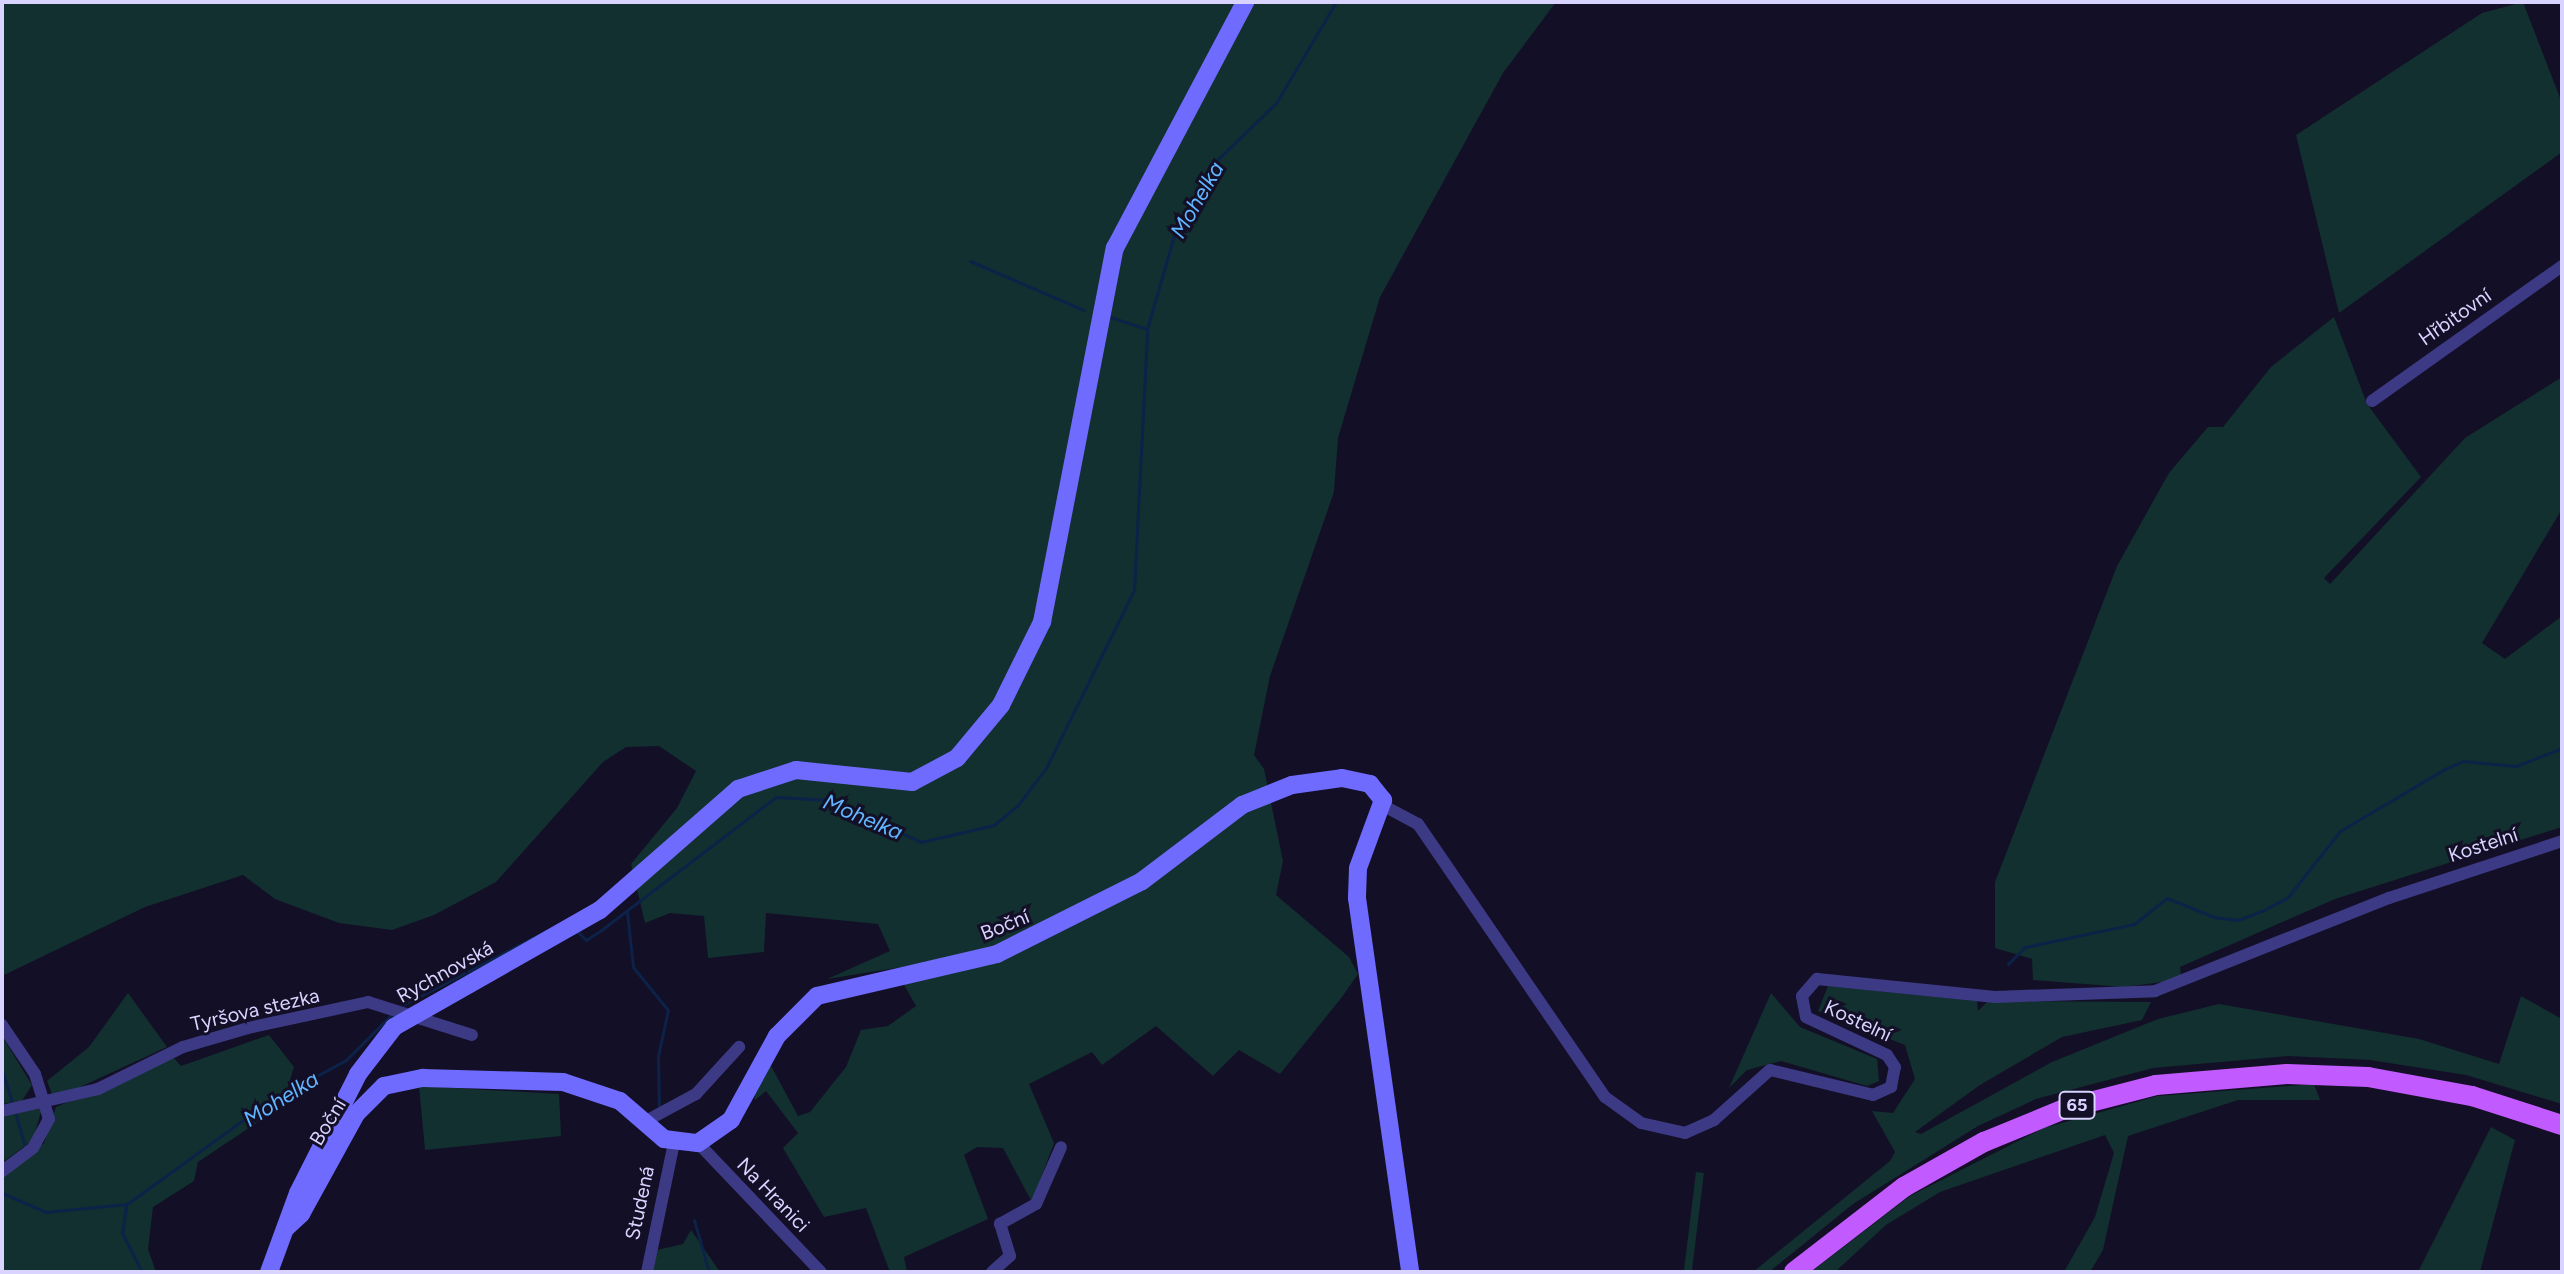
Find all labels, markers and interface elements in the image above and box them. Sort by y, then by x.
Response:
water label: Mohelka [1165,157,1229,243]
street label: Hřbitovní [2414,283,2496,351]
water label: Mohelka [819,788,907,846]
street label: Kostelní [2445,823,2521,867]
street label: Boční [977,904,1033,946]
street label: Rychnovská [393,936,497,1008]
street label: Tyršova stezka [188,984,322,1036]
street label: Kostelní [1820,995,1896,1047]
water label: Mohelka [238,1066,324,1132]
road number: 65 [2057,1091,2097,1119]
street label: Boční [305,1094,351,1150]
street label: Na Hranici [732,1153,814,1237]
street label: Studená [620,1164,660,1242]

